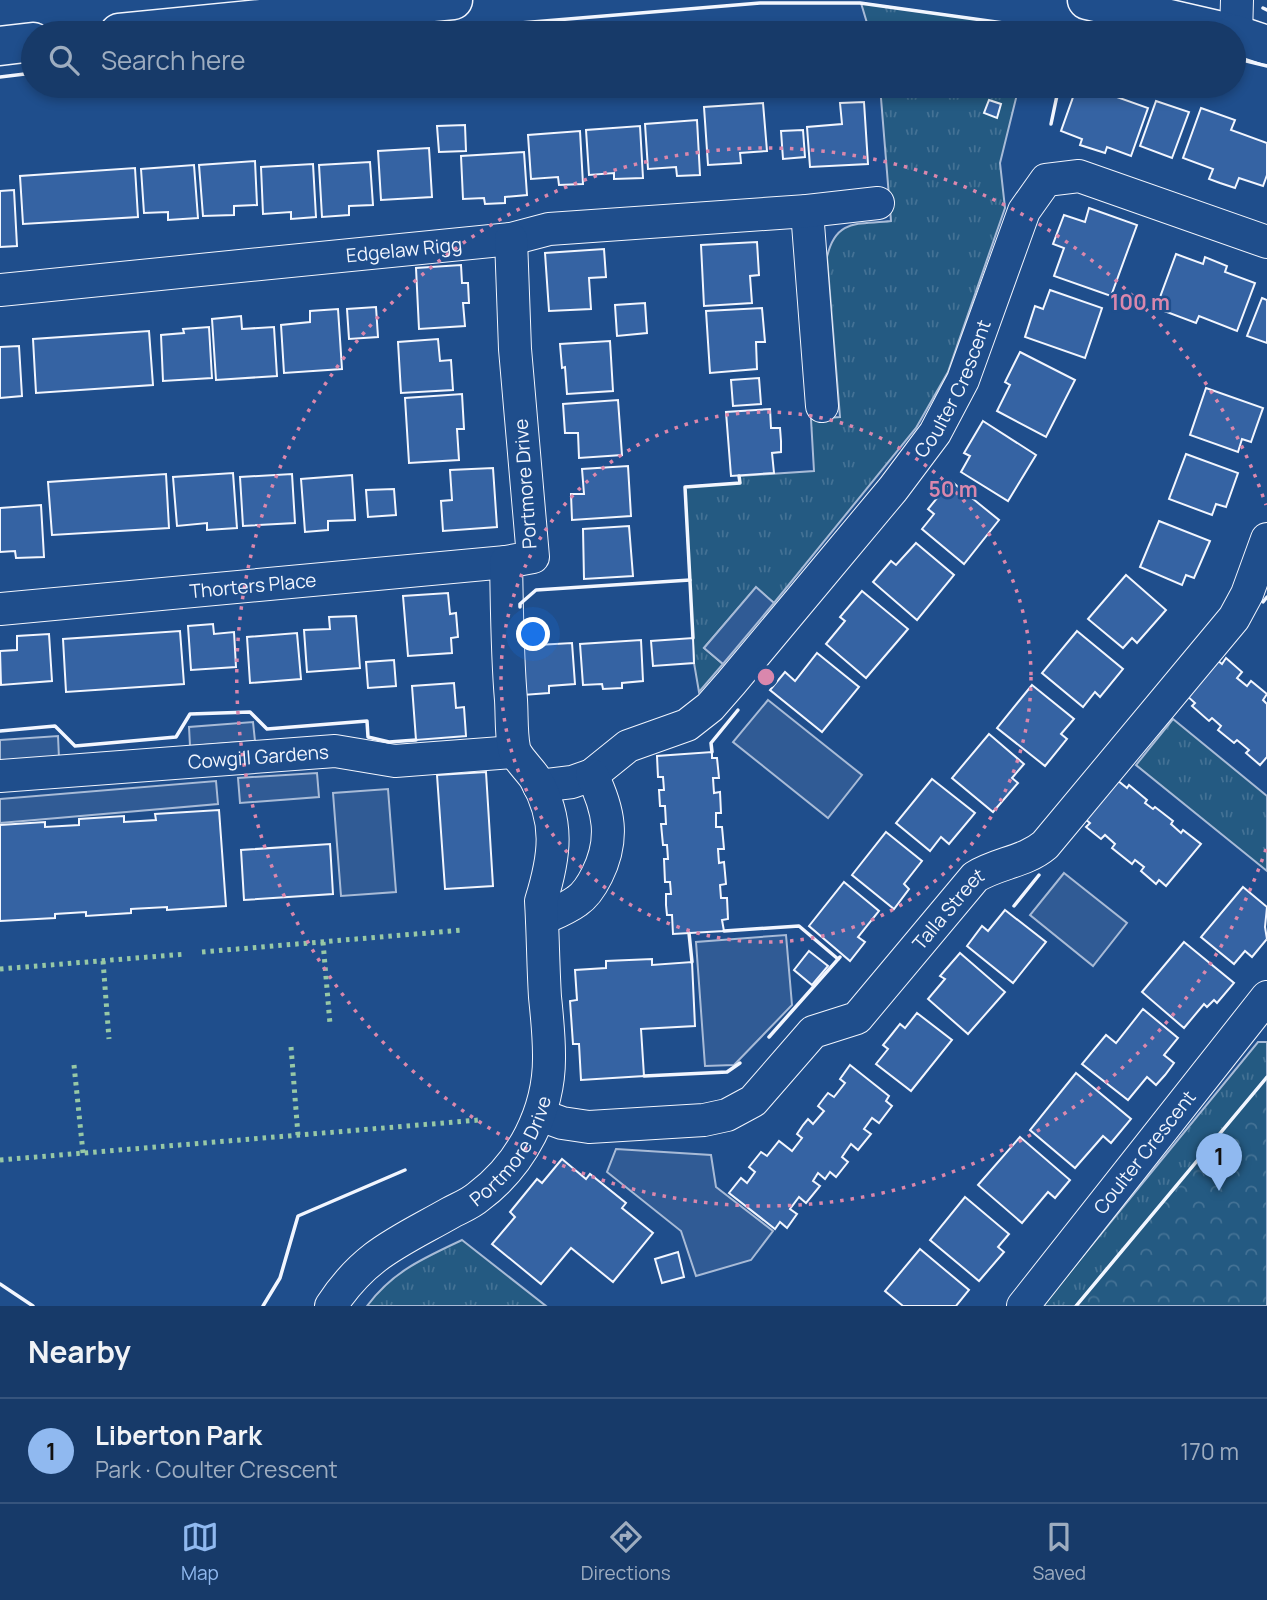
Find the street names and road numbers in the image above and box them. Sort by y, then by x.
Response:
street label: Edgelaw Rigg [345,231,463,268]
street label: Coulter Crescent [908,316,997,463]
street label: Portmore Drive [507,418,543,550]
street label: Thorters Place [188,567,317,604]
street label: Cowgill Gardens [187,739,330,775]
street label: Talla Street [906,861,989,955]
street label: Coulter Crescent [1087,1085,1201,1219]
street label: Portmore Drive [464,1093,557,1212]

